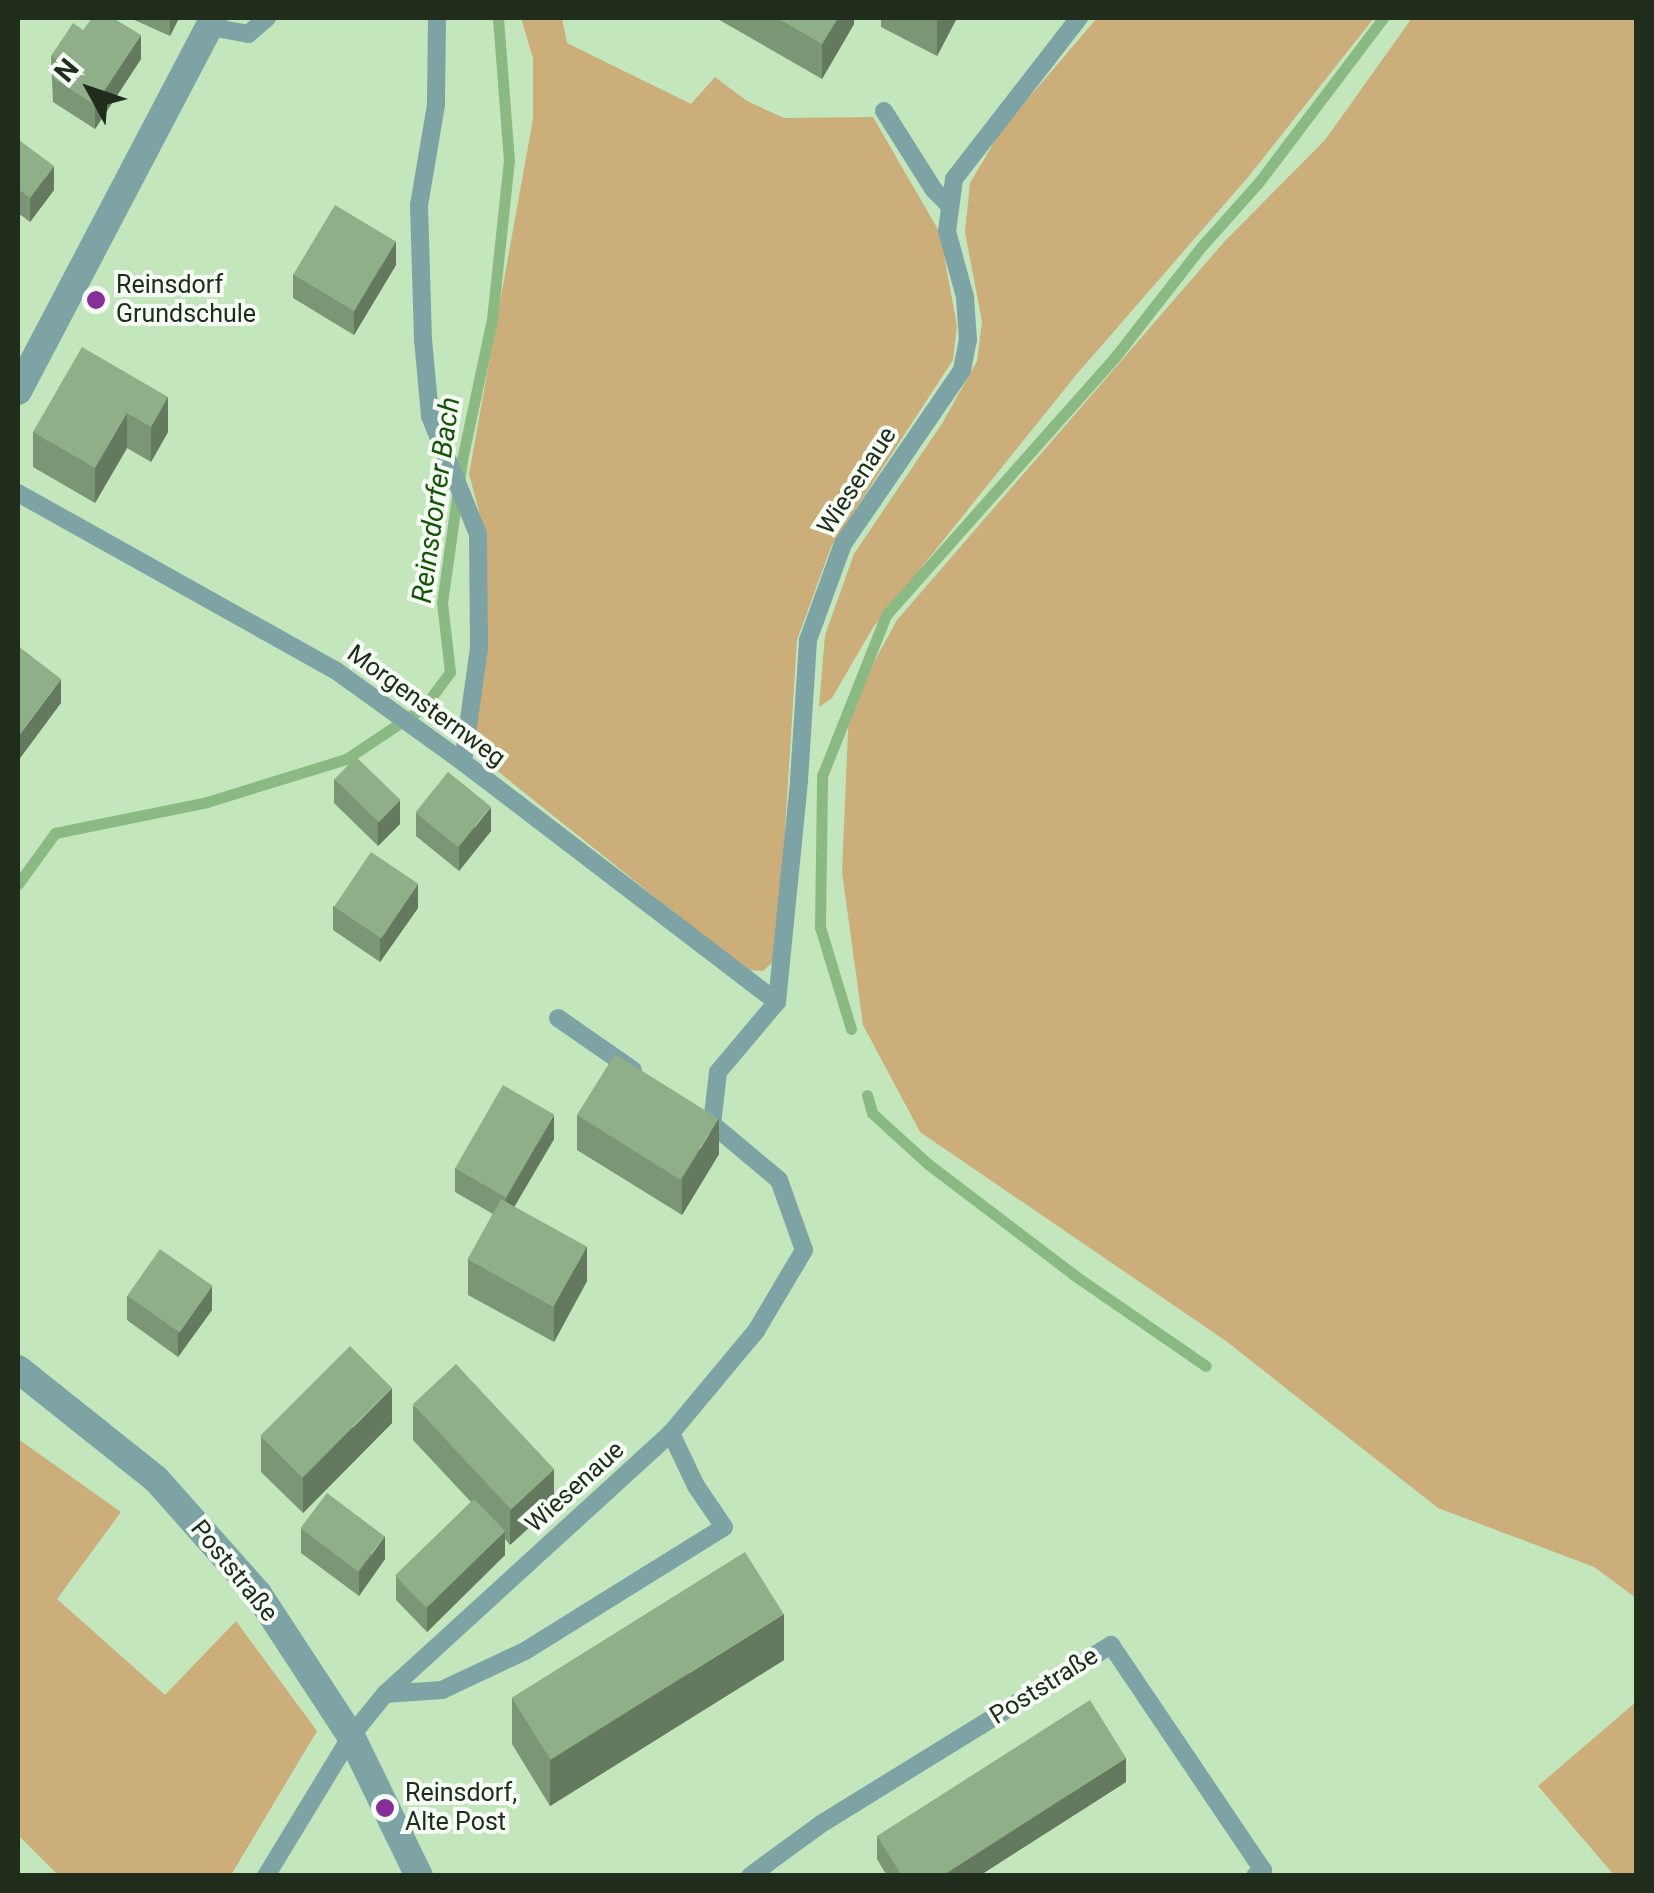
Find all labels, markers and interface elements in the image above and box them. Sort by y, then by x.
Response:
north arrow [40,40,140,140]
text: N [48,52,86,89]
place label: Reinsdorf Grundschule [116,271,256,330]
marker: Reinsdorf Grundschule [85,289,107,311]
water label: Reinsdorfer Bach [405,395,467,605]
street label: Wiesenaue [811,422,903,540]
street label: Morgensternweg [341,639,511,773]
street label: Wiesenaue [520,1435,630,1539]
street label: Poststraße [184,1514,284,1628]
street label: Poststraße [984,1641,1104,1731]
place label: Reinsdorf, Alte Post [405,1779,517,1838]
marker: Reinsdorf, Alte Post [374,1797,396,1819]

